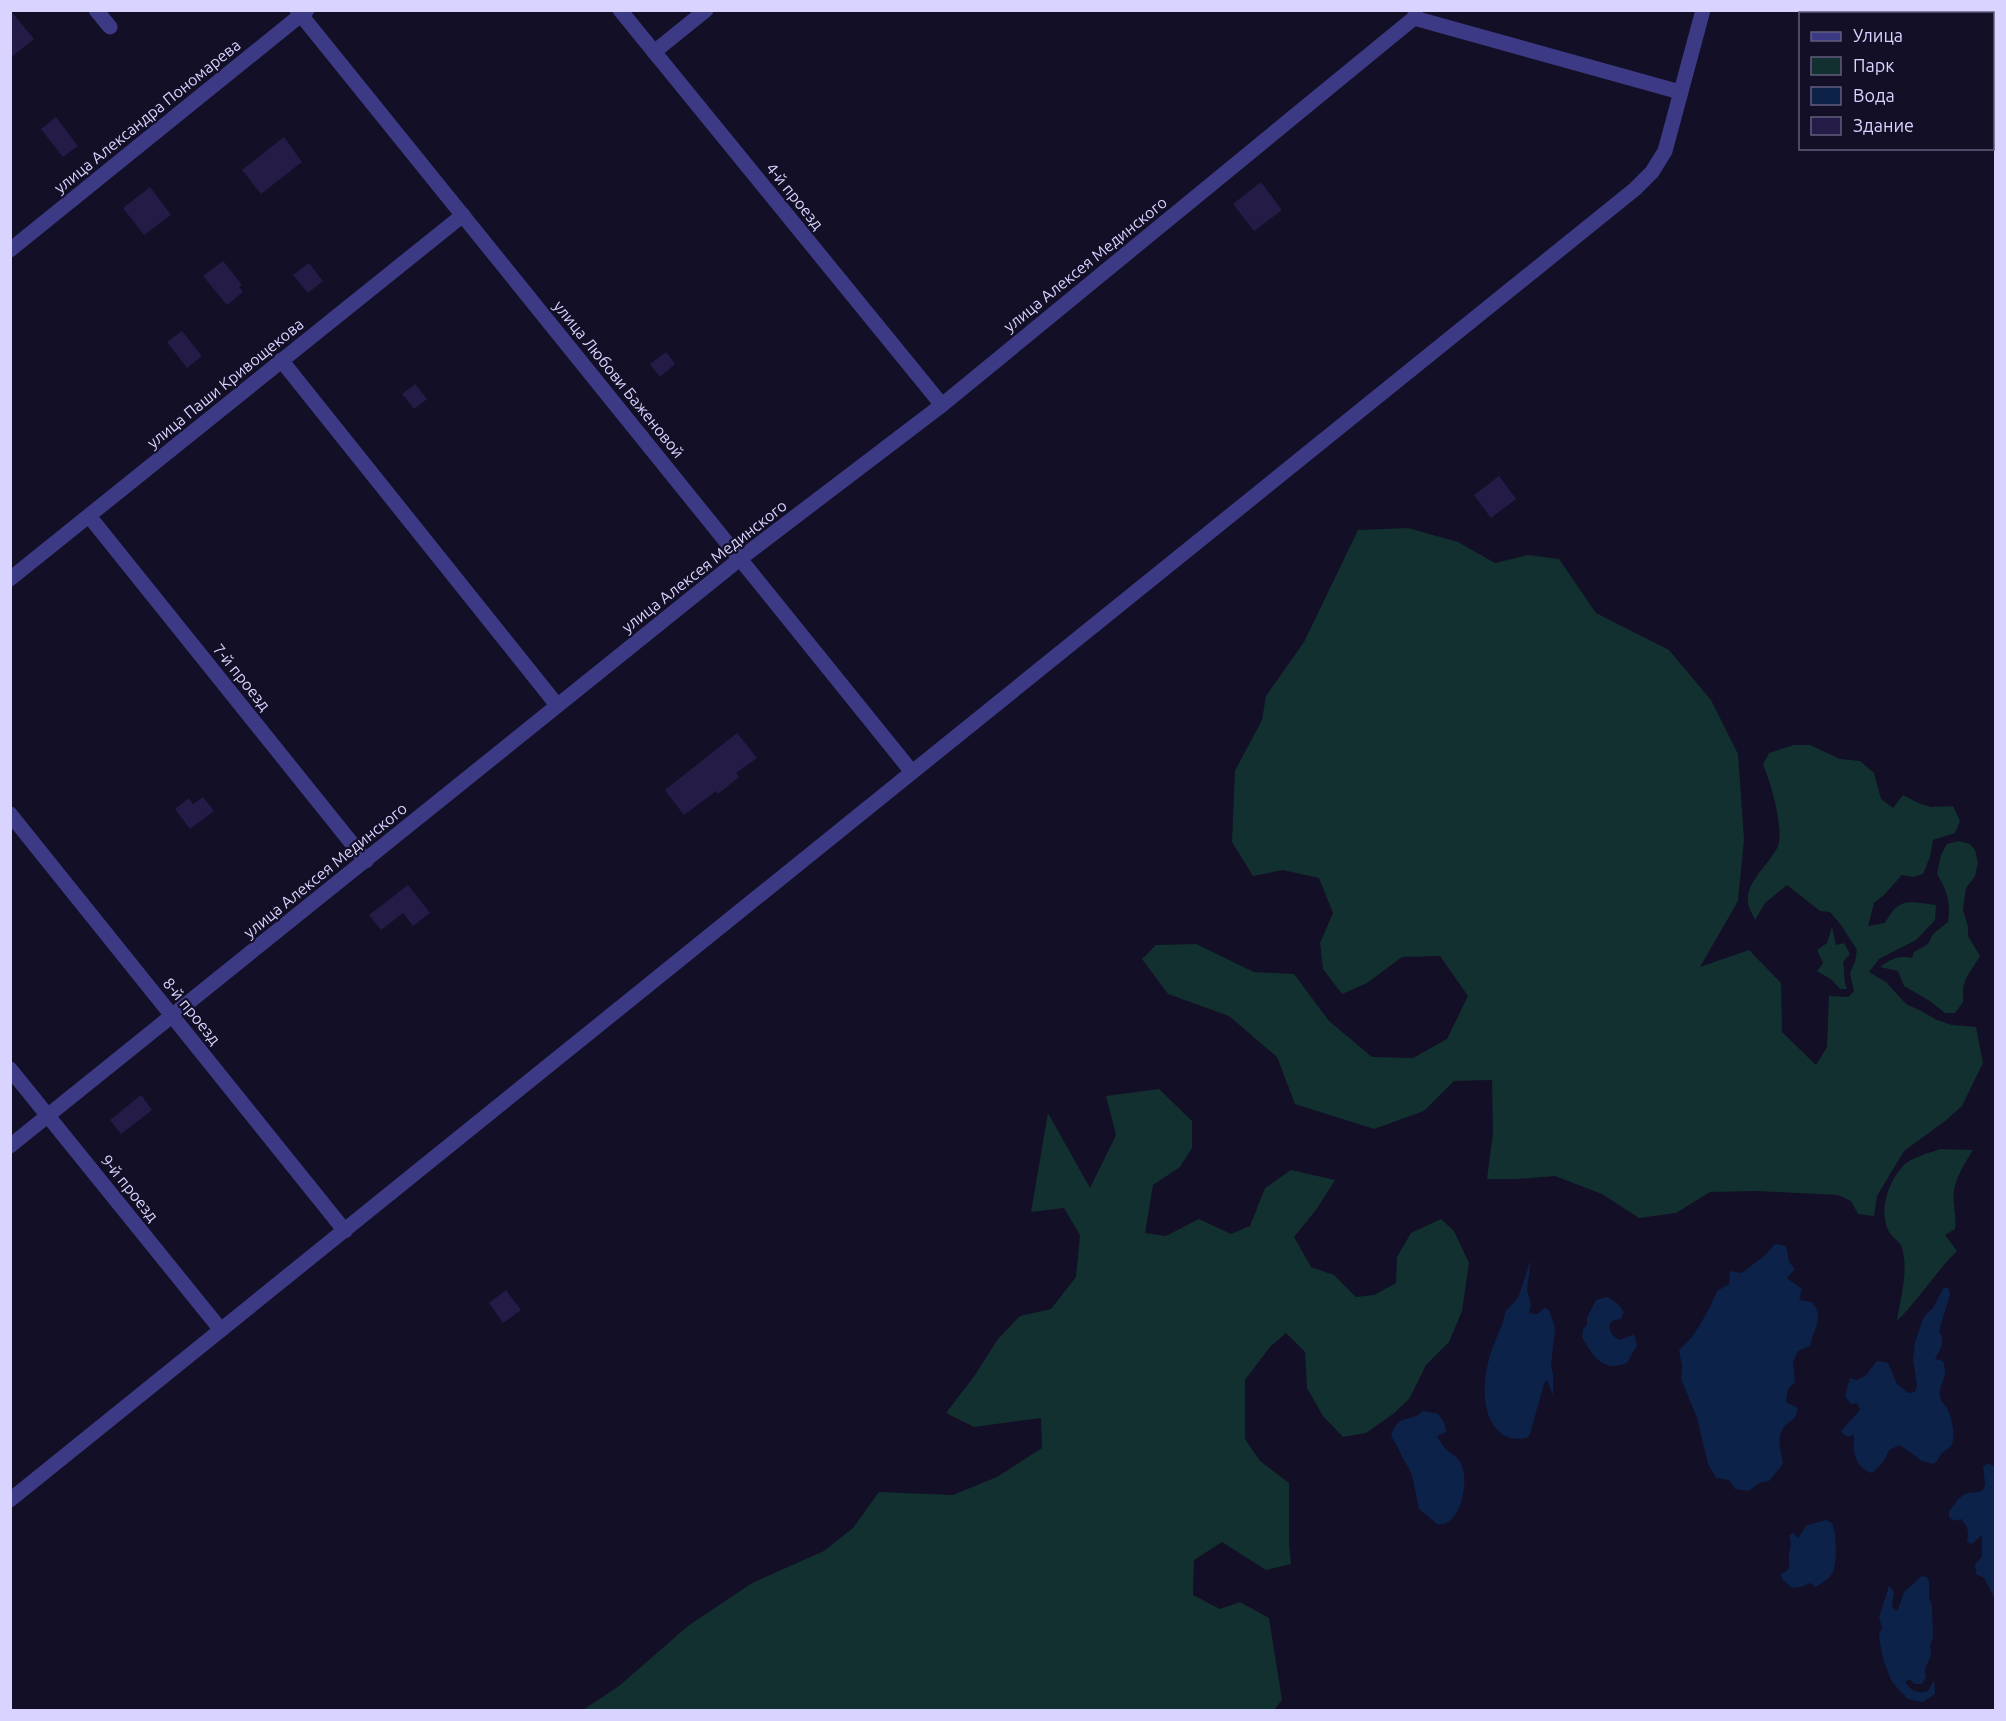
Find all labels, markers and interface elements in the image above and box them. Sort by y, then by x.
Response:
legend [1799,12,1994,150]
text: Улица [1853,25,1903,45]
street label: улица Александра Пономарева [50,35,244,197]
text: Парк [1853,55,1894,75]
text: Вода [1853,85,1895,105]
text: Здание [1853,115,1914,135]
street label: 4-й проезд [763,159,827,233]
street label: улица Алексея Мединского [1000,193,1170,335]
street label: улица Любови Баженовой [550,297,688,461]
street label: улица Паши Кривощекова [143,314,307,452]
street label: улица Алексея Мединского [618,496,790,636]
street label: 7-й проезд [210,640,274,714]
street label: улица Алексея Мединского [240,799,410,941]
street label: 8-й проезд [160,974,224,1048]
street label: 9-й проезд [98,1151,162,1225]

